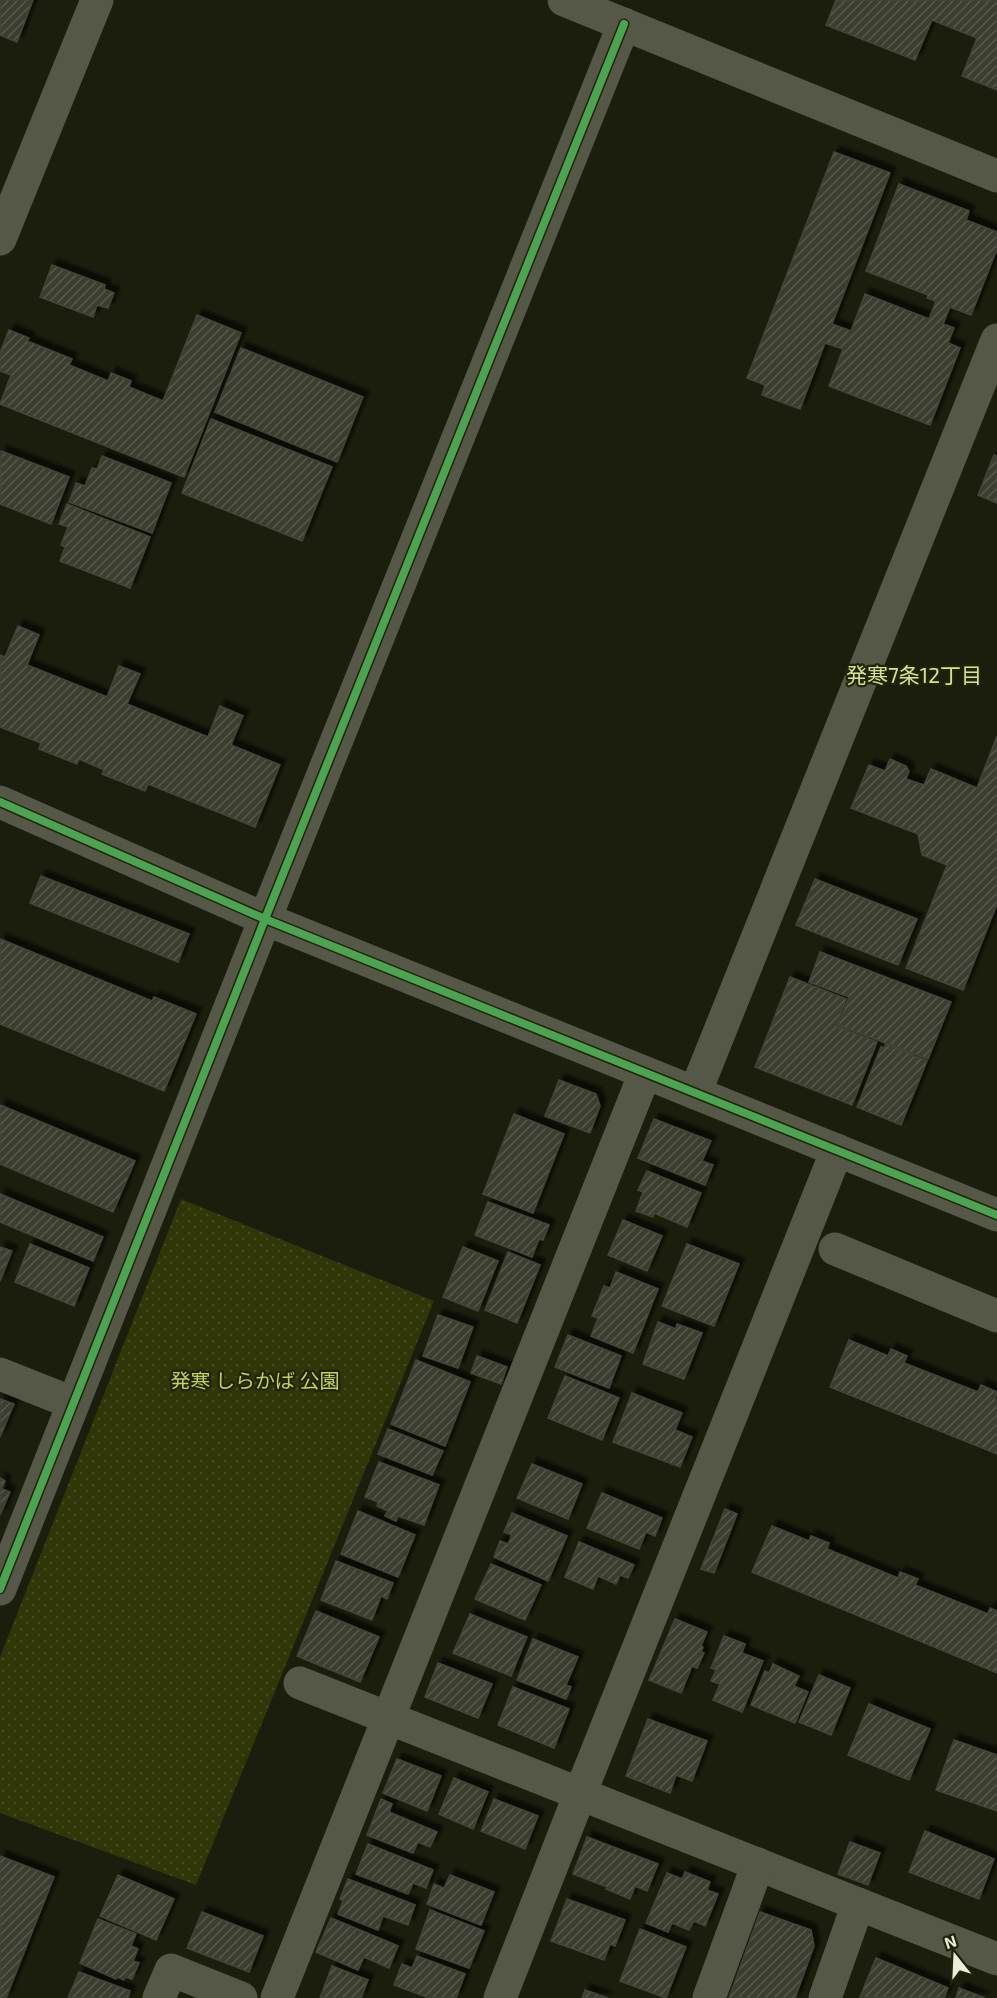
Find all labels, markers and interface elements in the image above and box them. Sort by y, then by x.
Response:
district label: 発寒7条12丁目 [846,662,982,687]
park label: 発寒 しらかば 公園 [171,1368,339,1392]
north arrow [925,1926,985,1986]
text: N [942,1930,959,1952]

